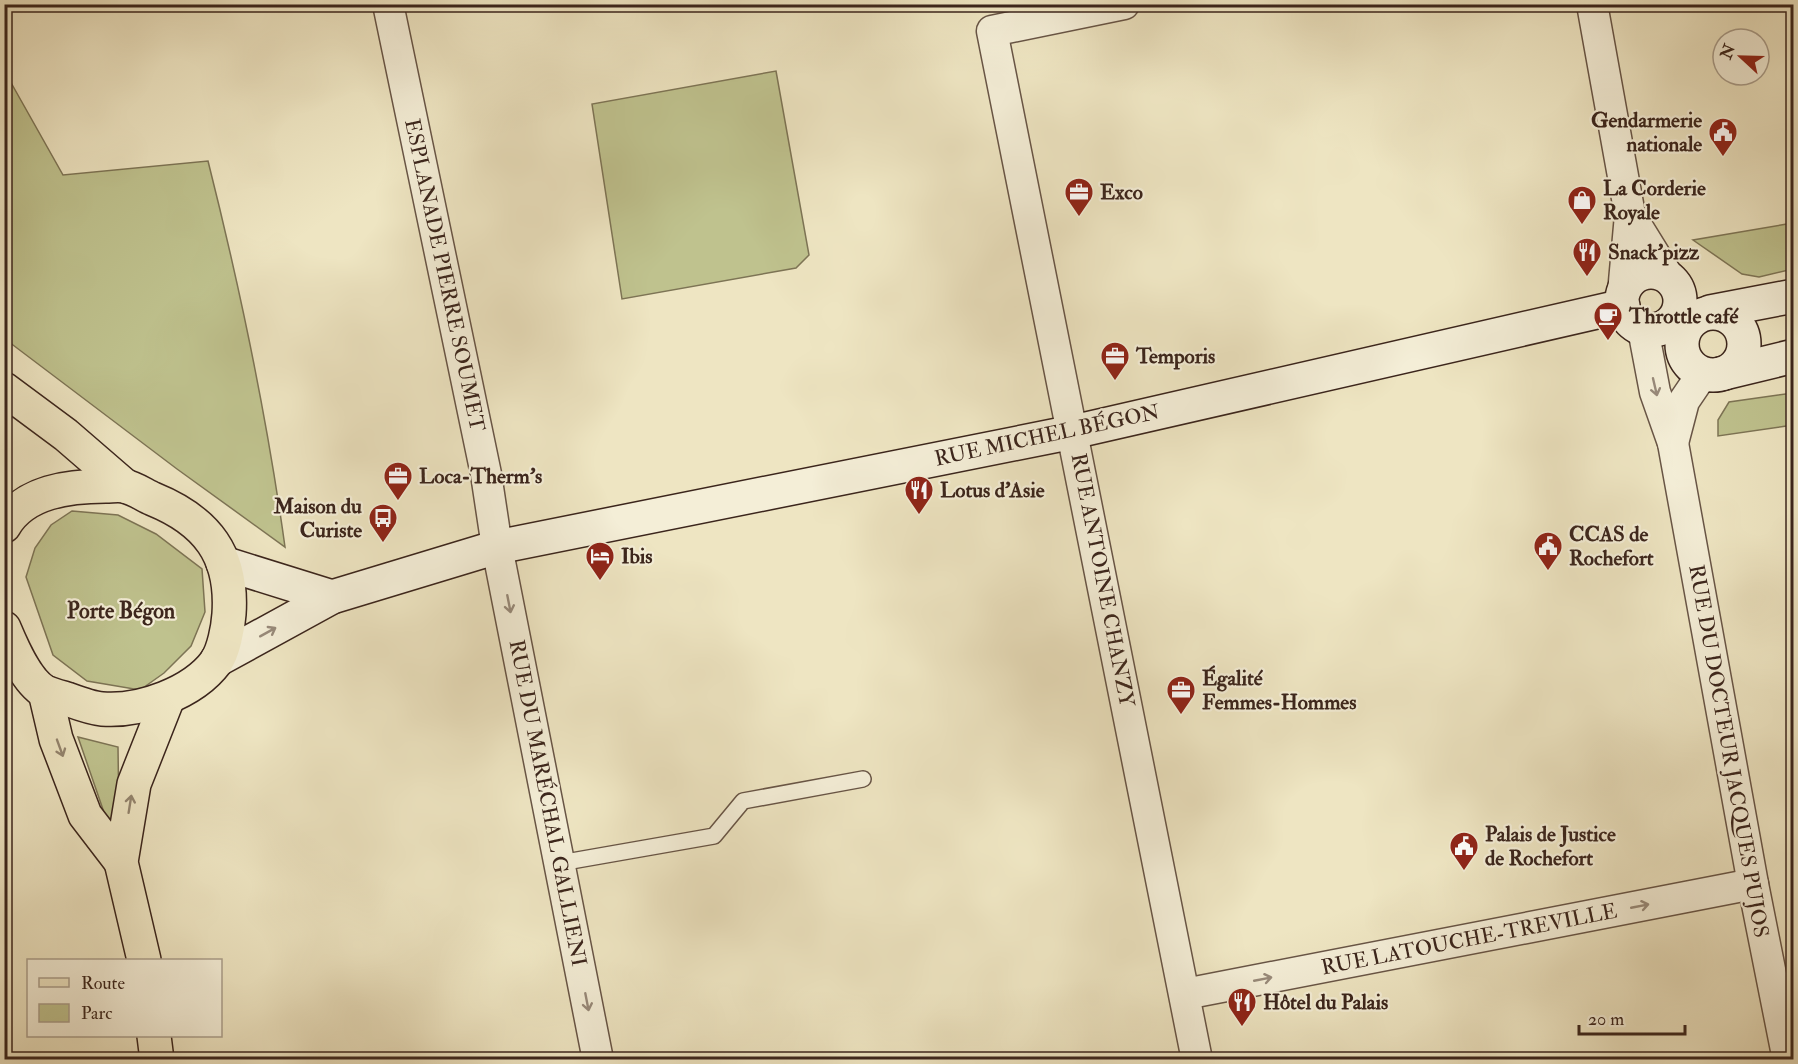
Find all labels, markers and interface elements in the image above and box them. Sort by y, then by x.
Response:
north arrow [1711,27,1771,87]
text: N [1716,41,1740,63]
place label: Gendarmerie nationale [1591,107,1702,158]
street label: ESPLANADE PIERRE SOUMET [398,116,491,434]
public building icon: Gendarmerie nationale [1707,116,1739,158]
place label: La Corderie Royale [1603,175,1706,226]
office icon: Exco [1063,176,1095,218]
place label: Exco [1100,179,1143,206]
shop icon: La Corderie Royale [1566,184,1598,226]
restaurant icon: Snack'pizz [1571,236,1603,278]
place label: Snack'pizz [1608,239,1700,266]
cafe icon: Throttle café [1592,300,1624,342]
place label: Throttle café [1628,303,1739,330]
office icon: Temporis [1099,340,1131,382]
place label: Temporis [1135,343,1215,370]
one-way arrow [1649,377,1661,396]
street label: RUE MICHEL BÉGON [932,398,1162,473]
street label: RUE ANTOINE CHANZY [1065,451,1140,710]
office icon: Loca-Therm's [382,460,414,502]
place label: Loca-Therm's [419,463,542,490]
restaurant icon: Lotus d'Asie [903,474,935,516]
place label: Lotus d'Asie [940,477,1045,504]
place label: Maison du Curiste [273,493,362,544]
bus stop icon: Maison du Curiste [367,502,399,544]
place label: CCAS de Rochefort [1569,521,1654,572]
public building icon: CCAS de Rochefort [1532,530,1564,572]
hotel icon: Ibis [584,540,616,582]
place label: Ibis [621,543,653,570]
street label: RUE DU DOCTEUR JACQUES PUJOS [1682,563,1775,940]
one-way arrow [504,594,515,614]
district label: Porte Bégon [67,597,176,626]
one-way arrow [259,626,277,637]
street label: RUE DU MARÉCHAL GALLIENI [503,637,592,969]
place label: Égalité Femmes-Hommes [1202,665,1356,716]
office icon: Égalité Femmes-Hommes [1165,674,1197,716]
one-way arrow [55,738,66,757]
one-way arrow [125,795,136,814]
place label: Palais de Justice de Rochefort [1485,821,1616,872]
public building icon: Palais de Justice de Rochefort [1448,830,1480,872]
street label: RUE LATOUCHE-TREVILLE [1319,898,1619,981]
one-way arrow [1630,900,1650,911]
legend [27,959,222,1037]
text: Route [81,972,125,995]
one-way arrow [1253,973,1273,984]
restaurant icon: Hôtel du Palais [1226,986,1258,1028]
place label: Hôtel du Palais [1263,989,1388,1016]
one-way arrow [582,991,593,1011]
scale bar [1579,998,1686,1036]
text: Parc [81,1002,112,1025]
text: 20 m [1588,1008,1624,1031]

